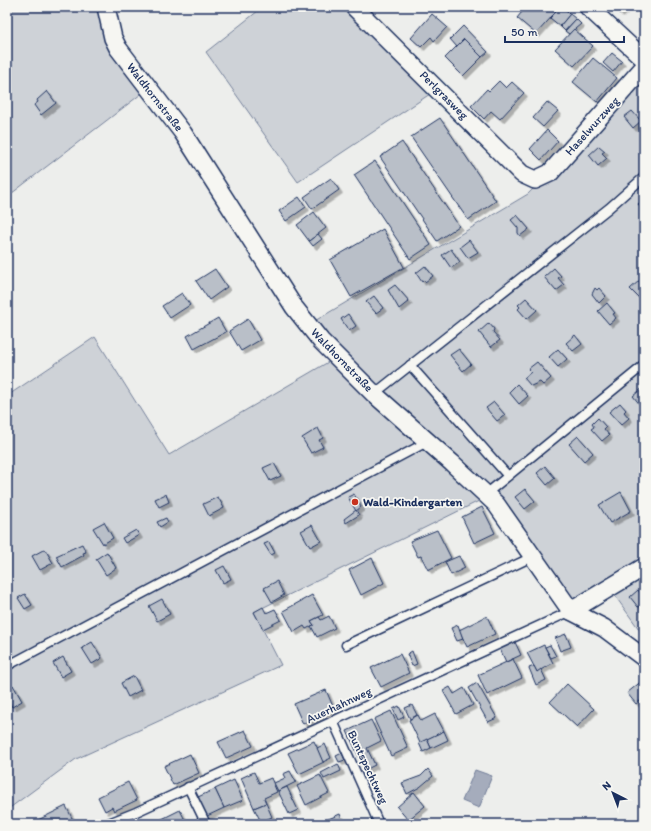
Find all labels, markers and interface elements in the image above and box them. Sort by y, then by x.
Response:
scale bar [505,18,624,44]
text: 50 m [511,25,537,39]
street label: Waldhornstraße [124,60,186,134]
street label: Perlgrasweg [417,68,472,123]
street label: Haselwurzweg [562,93,623,158]
street label: Waldhornstraße [308,325,376,395]
place label: Wald-Kindergarten [363,495,462,510]
marker: Wald-Kindergarten [350,497,360,507]
street label: Auerhahnweg [304,683,375,726]
street label: Buntspechtweg [345,728,392,807]
north arrow [593,773,633,813]
text: N [600,779,614,793]

